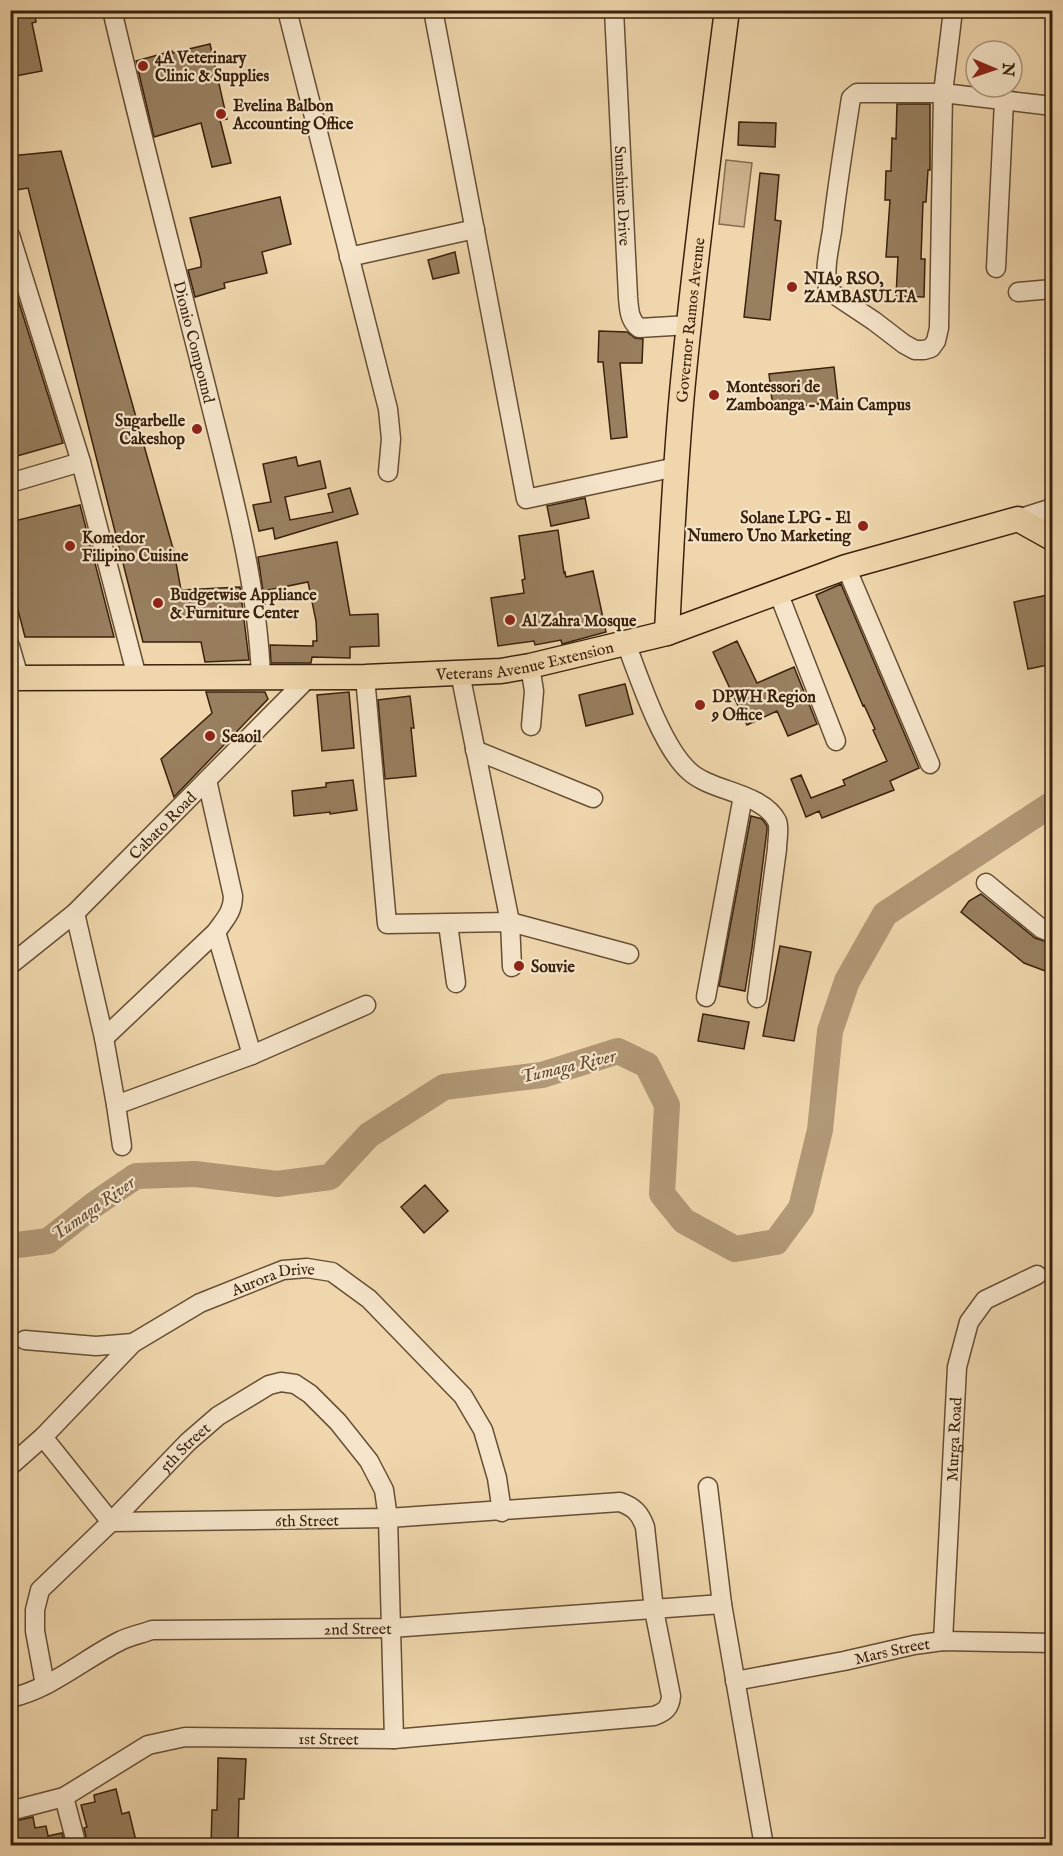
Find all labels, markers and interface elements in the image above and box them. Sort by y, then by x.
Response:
north arrow [964,39,1024,99]
place label: 4A Veterinary Clinic & Supplies [155,49,269,87]
marker: 4A Veterinary Clinic & Supplies [136,59,150,73]
text: N [997,61,1017,77]
place label: Evelina Balbon Accounting Office [232,97,354,135]
marker: Evelina Balbon Accounting Office [214,107,228,121]
street label: Sunshine Drive [609,145,633,246]
street label: Governor Ramos Avenue [673,236,710,403]
place label: NIA9 RSO, ZAMBASULTA [803,270,918,308]
street label: Dionio Compound [168,279,218,406]
marker: NIA9 RSO, ZAMBASULTA [785,280,799,294]
place label: Montessori de Zamboanga - Main Campus [726,378,911,416]
marker: Montessori de Zamboanga - Main Campus [707,388,721,402]
place label: Sugarbelle Cakeshop [115,412,186,450]
marker: Sugarbelle Cakeshop [190,422,204,436]
place label: Solane LPG - El Numero Uno Marketing [686,509,852,547]
marker: Solane LPG - El Numero Uno Marketing [856,519,870,533]
place label: Komedor Filipino Cuisine [82,529,189,567]
marker: Komedor Filipino Cuisine [63,539,77,553]
place label: Budgetwise Appliance & Furniture Center [170,586,317,624]
marker: Budgetwise Appliance & Furniture Center [151,596,165,610]
place label: Al Zahra Mosque [521,612,637,632]
marker: Al Zahra Mosque [503,613,517,627]
street label: Veterans Avenue Extension [435,638,616,686]
place label: DPWH Region 9 Office [711,688,816,726]
marker: DPWH Region 9 Office [693,698,707,712]
place label: Seaoil [222,728,262,748]
marker: Seaoil [203,729,217,743]
street label: Cabato Road [126,788,202,865]
place label: Souvie [531,958,575,978]
marker: Souvie [512,959,526,973]
water label: Tumaga River [519,1045,619,1090]
water label: Tumaga River [48,1171,141,1246]
street label: Aurora Drive [228,1260,316,1302]
street label: Murga Road [943,1396,967,1482]
street label: 5th Street [156,1419,216,1477]
street label: 6th Street [275,1511,340,1533]
street label: 2nd Street [324,1620,392,1641]
street label: Mars Street [853,1635,932,1670]
street label: 1st Street [298,1730,359,1751]

